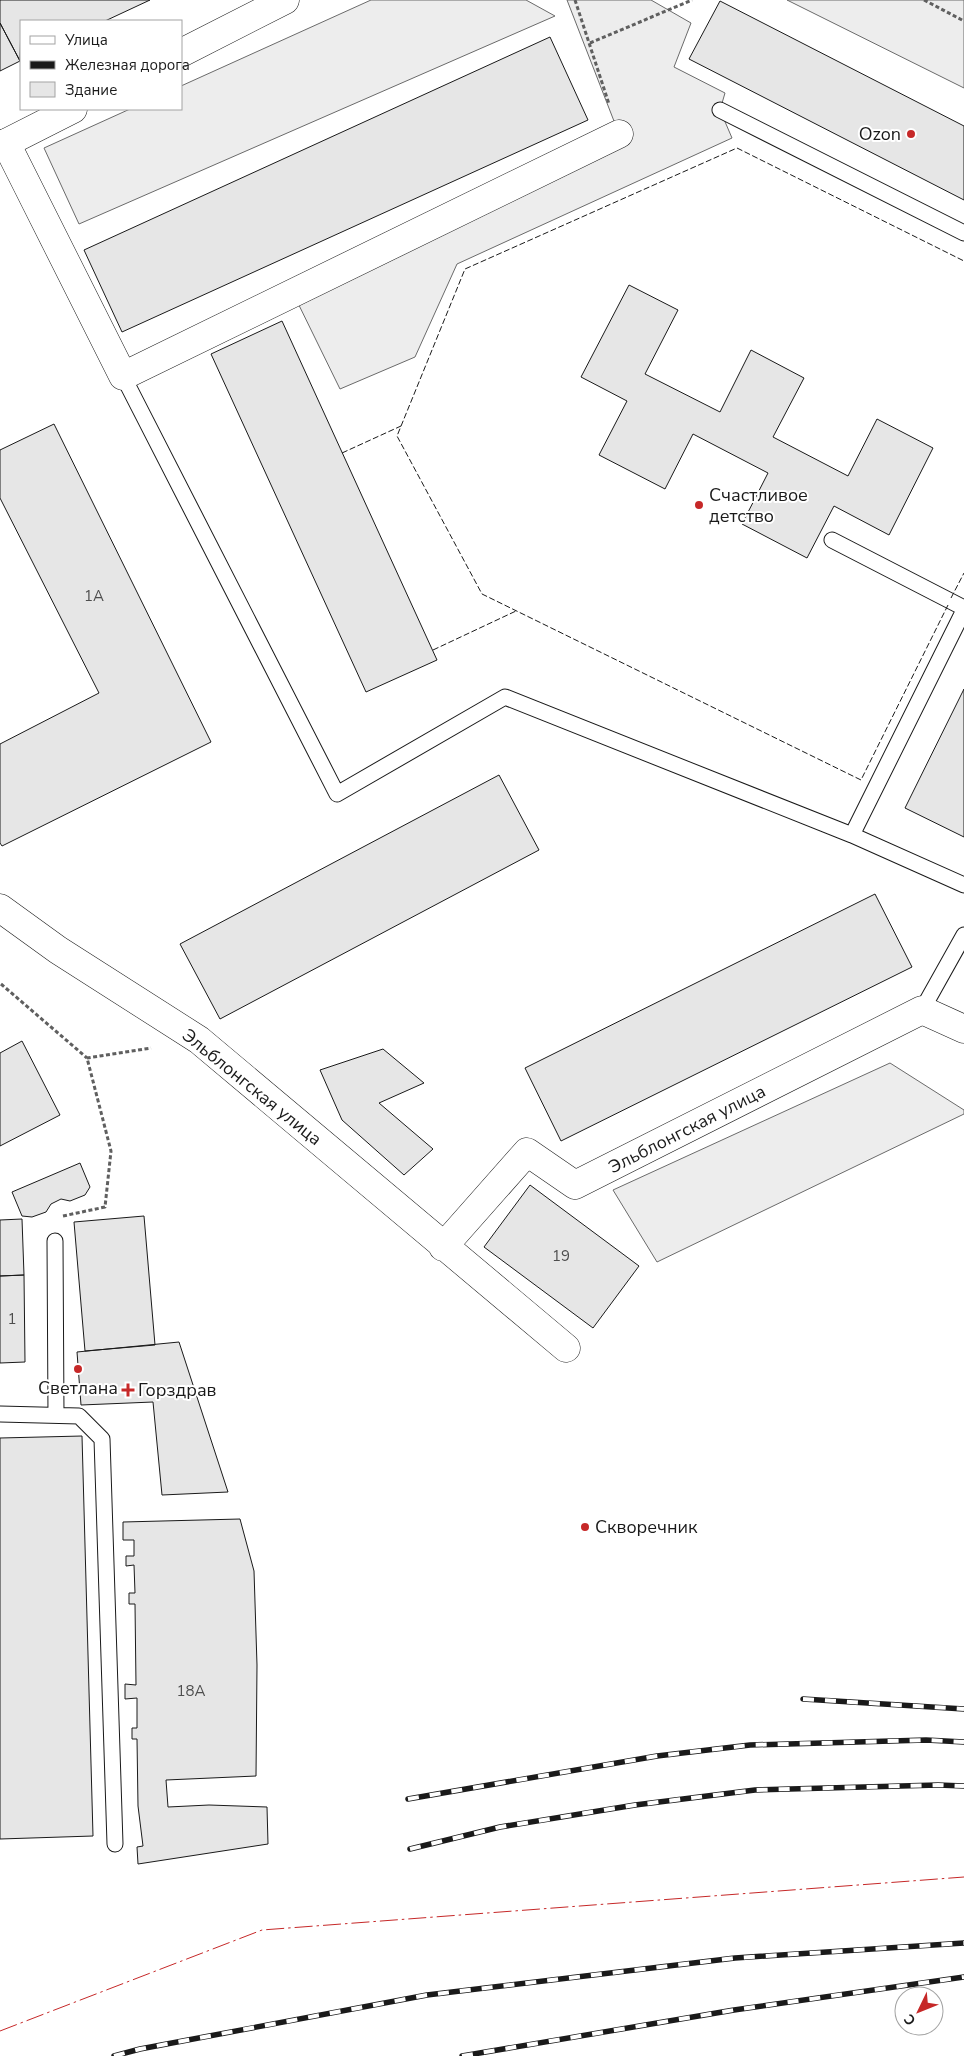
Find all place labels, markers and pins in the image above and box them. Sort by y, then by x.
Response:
place label: Ozon [859,122,901,146]
marker: Ozon [905,128,917,140]
place label: Счастливое детство [709,483,808,528]
marker: Счастливое детство [693,499,705,511]
marker: Светлана [72,1363,84,1375]
place label: Светлана [38,1376,118,1400]
place label: Горздрав [138,1378,217,1402]
marker: Горздрав [122,1384,134,1396]
place label: Скворечник [595,1515,698,1539]
marker: Скворечник [579,1521,591,1533]

